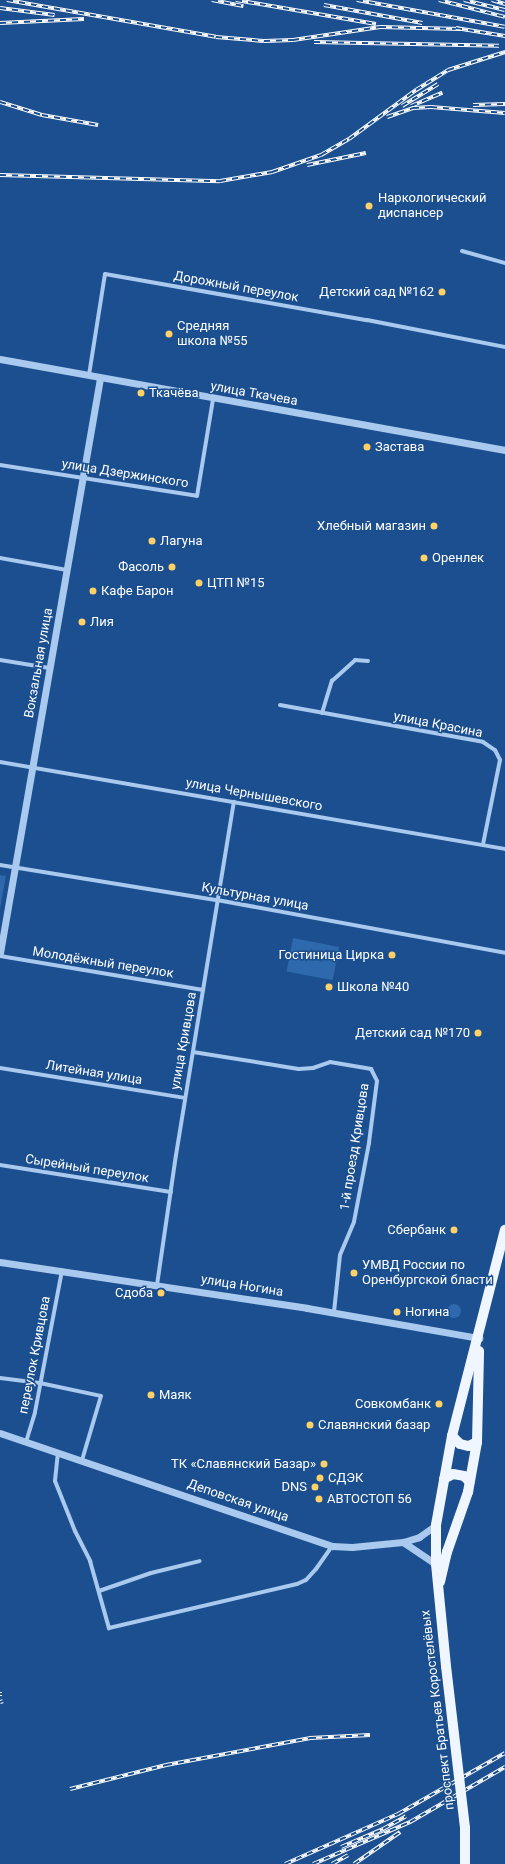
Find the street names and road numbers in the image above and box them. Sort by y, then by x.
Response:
street label: Дорожный переулок [172,268,300,306]
street label: улица Ткачева [209,379,299,409]
street label: улица Дзержинского [60,456,190,492]
street label: Вокзальная улица [22,607,56,719]
street label: улица Красина [392,709,484,741]
street label: улица Чернышевского [185,775,323,815]
street label: Культурная улица [200,880,310,914]
street label: Молодёжный переулок [31,944,175,982]
street label: улица Кривцова [168,991,200,1091]
street label: Литейная улица [45,1058,143,1088]
street label: 1-й проезд Кривцова [337,1082,373,1212]
street label: Сырейный переулок [24,1152,150,1186]
street label: улица Ногина [200,1272,284,1300]
street label: переулок Кривцова [16,1295,54,1415]
street label: Деповская улица [185,1476,291,1526]
street label: проспект Братьев Коростелёвых [418,1609,458,1811]

